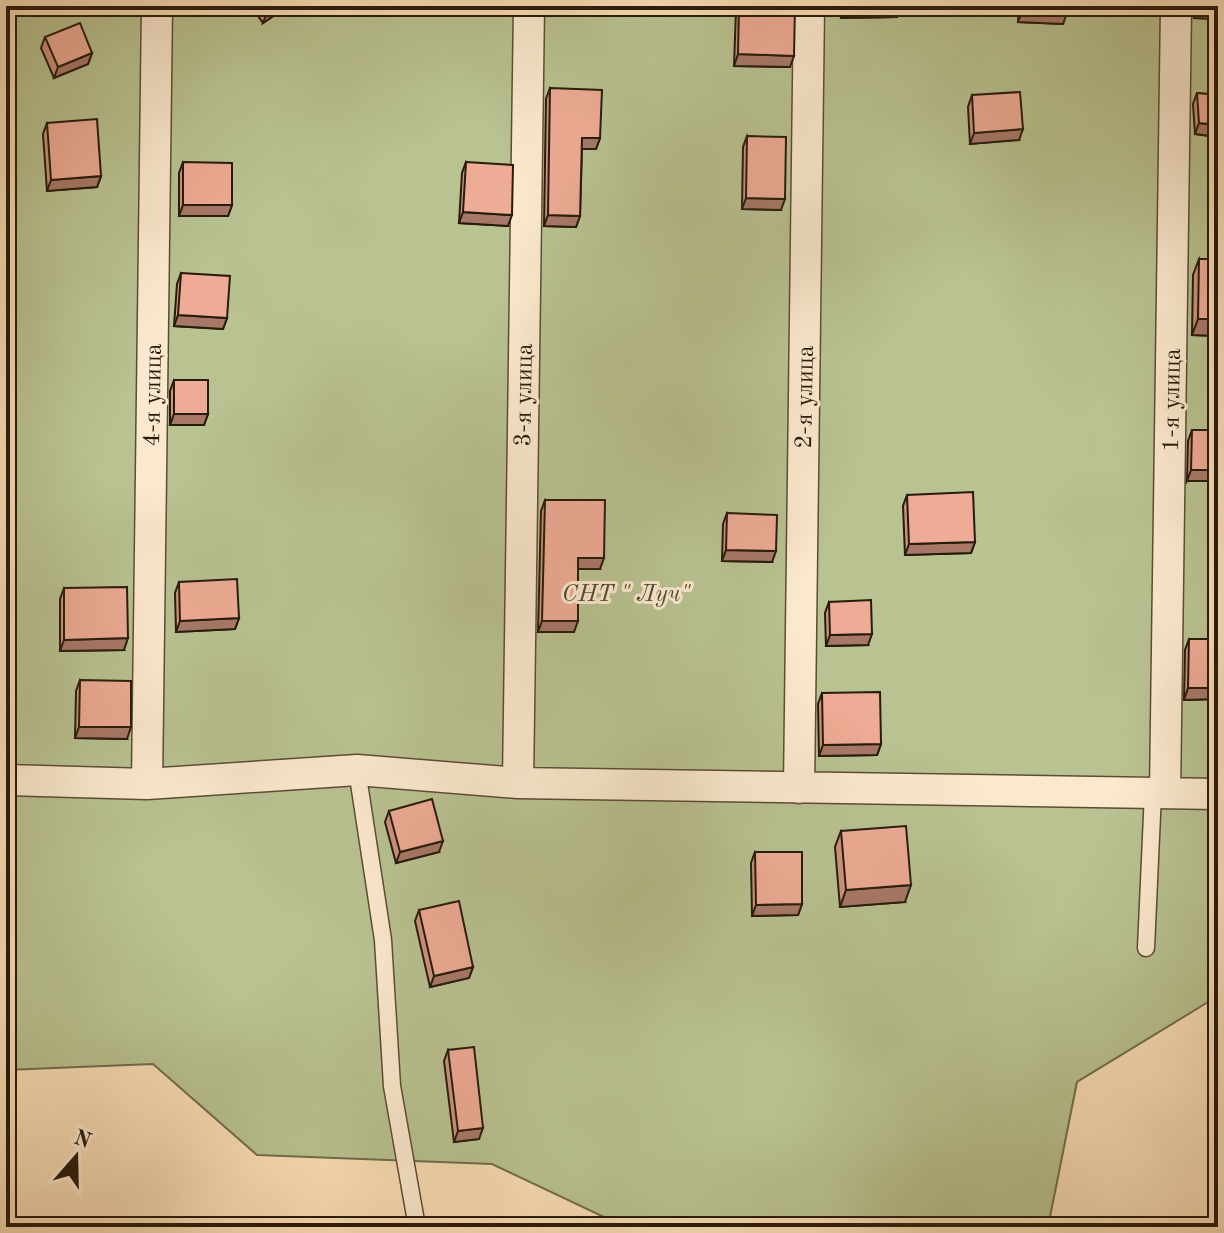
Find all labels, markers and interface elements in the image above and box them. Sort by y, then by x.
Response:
street label: 4-я улица [141,343,167,447]
street label: 3-я улица [512,343,538,447]
street label: 2-я улица [793,345,819,449]
street label: 1-я улица [1160,348,1186,452]
park label: СНТ " Луч" [562,583,692,607]
north arrow [36,1117,116,1197]
text: N [70,1127,94,1153]

